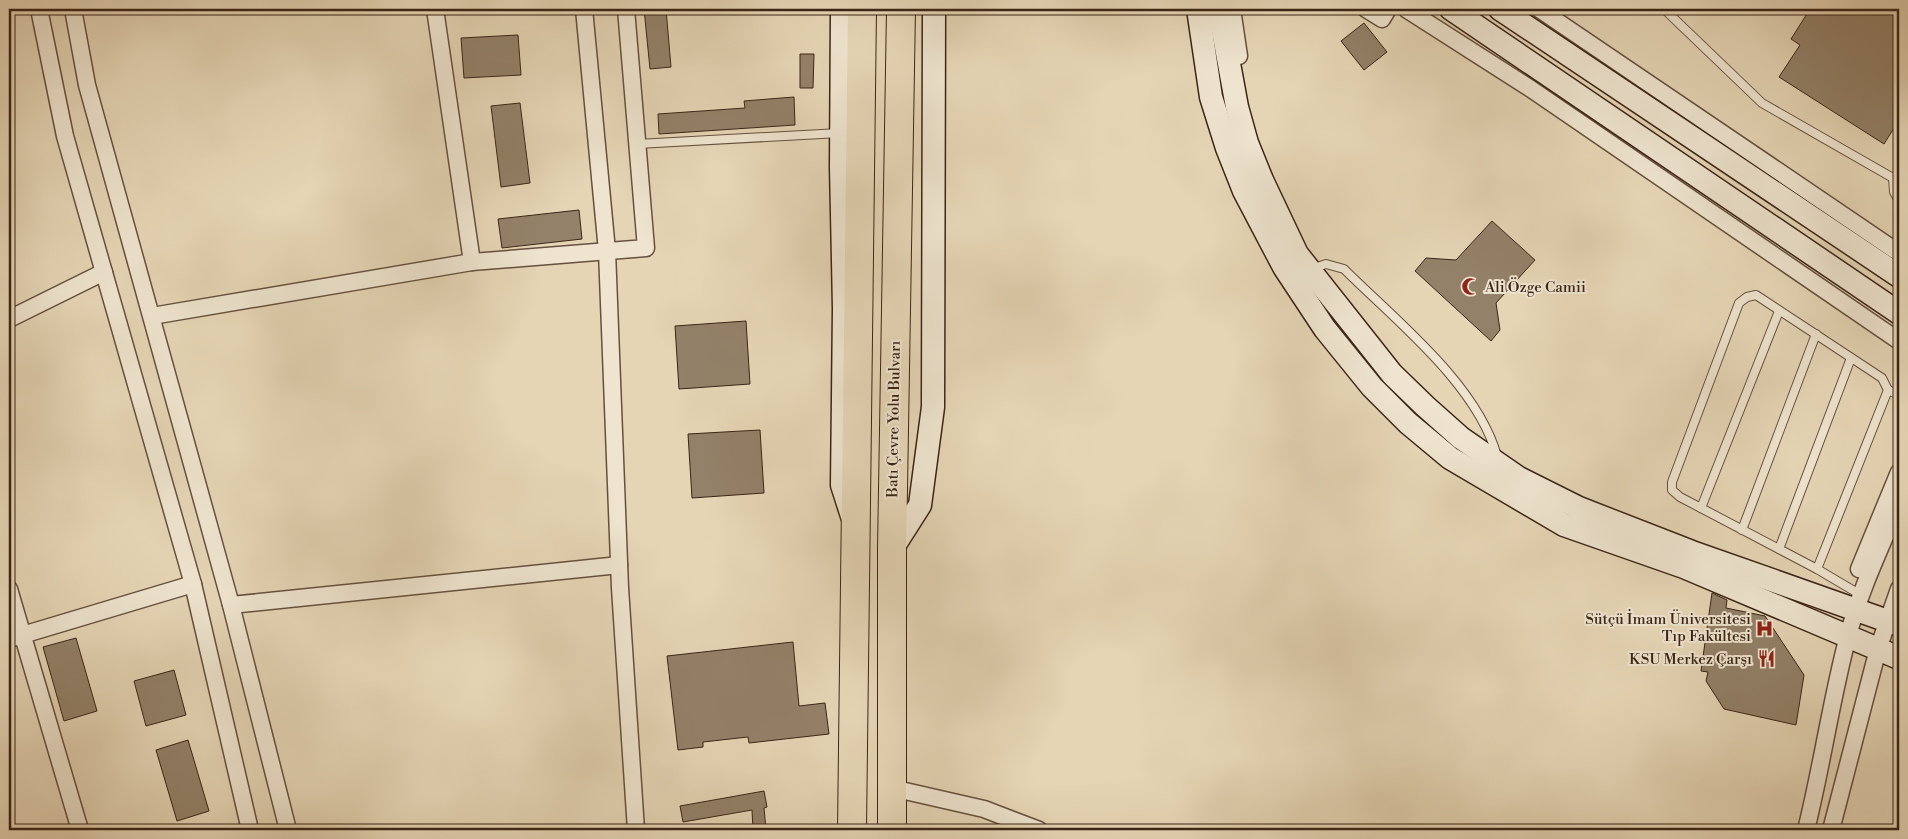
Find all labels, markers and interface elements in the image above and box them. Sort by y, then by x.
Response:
mosque icon: Ali Özge Camii [1461,277,1481,297]
place label: Ali Özge Camii [1484,277,1586,297]
street label: Batı Çevre Yolu Bulvarı [883,340,905,499]
place label: Sütçü İmam Üniversitesi Tıp Fakültesi [1585,609,1751,646]
hospital icon: Sütçü İmam Üniversitesi Tıp Fakültesi [1755,618,1775,638]
restaurant icon: KSU Merkez Çarşı [1756,649,1776,669]
place label: KSU Merkez Çarşı [1629,650,1752,669]

